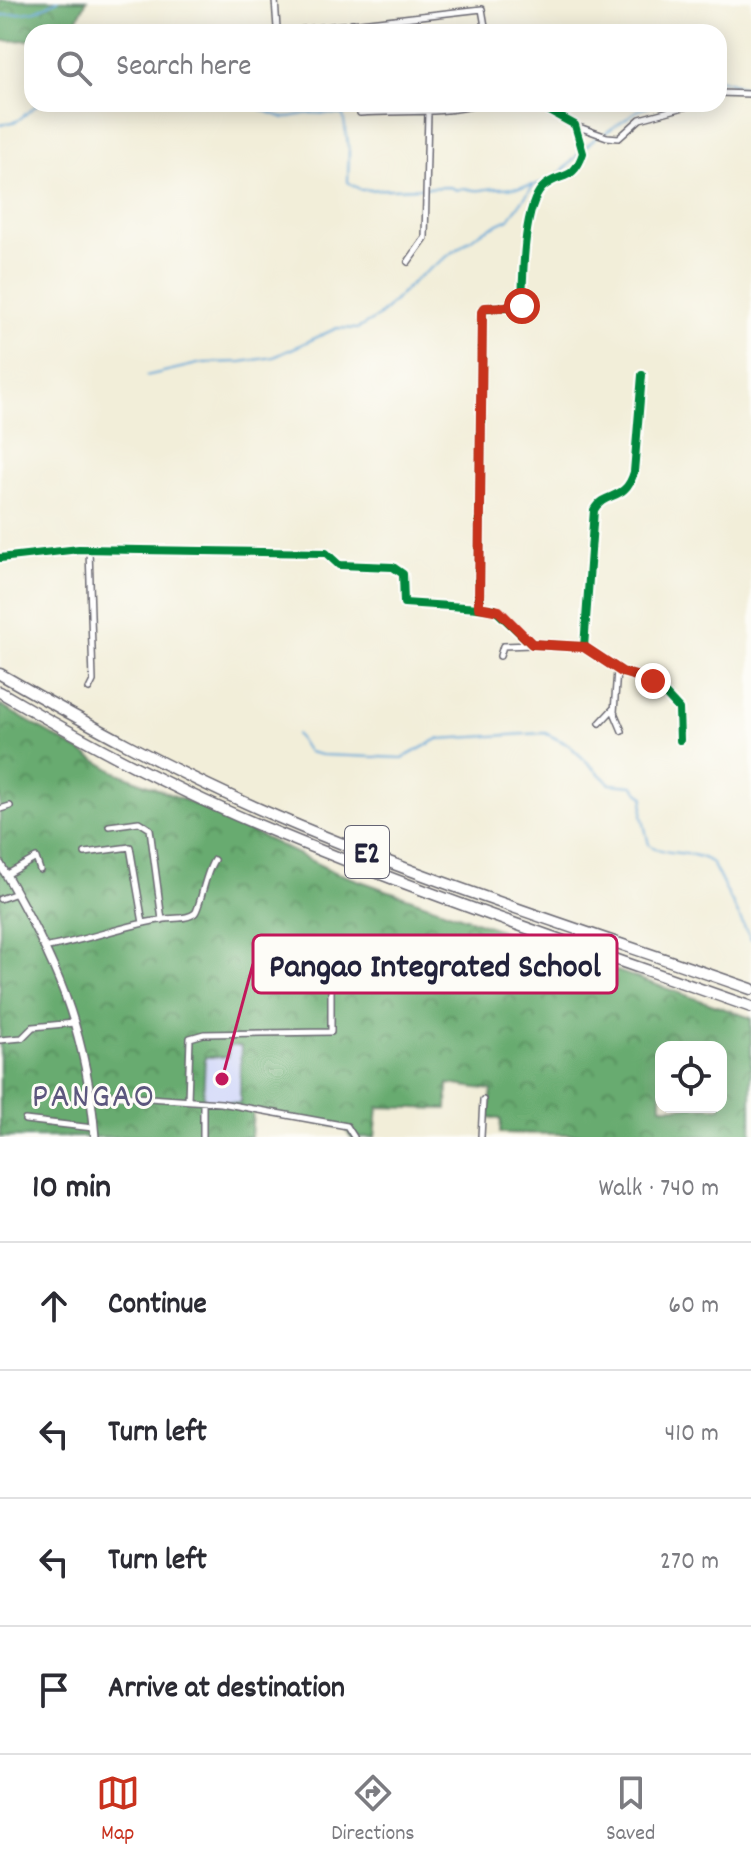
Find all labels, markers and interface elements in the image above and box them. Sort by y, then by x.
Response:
search box [24,24,727,112]
icon: search [52,46,96,90]
text: Search here [116,47,252,90]
route start [504,288,540,324]
route end [635,663,671,699]
road number: E2 [345,826,389,878]
callout: Pangao Integrated School [253,935,617,993]
text: Pangao Integrated School [269,945,602,994]
map controls [655,1041,727,1113]
button: locate [655,1041,727,1113]
district label: PANGAO [32,1073,156,1125]
text: 10 min [32,1165,111,1214]
text: Walk · 740 m [598,1171,719,1208]
icon: ahead [32,1284,76,1328]
text: Continue [108,1285,207,1328]
text: 60 m [668,1288,719,1325]
icon: left [32,1412,76,1456]
text: Turn left [108,1413,207,1456]
text: 410 m [665,1416,719,1453]
icon: left [32,1540,76,1584]
text: Turn left [108,1541,207,1584]
text: 270 m [660,1544,719,1581]
icon: arrive [32,1668,76,1712]
text: Arrive at destination [108,1669,345,1712]
tab: Map [96,1771,140,1850]
tab: Directions [331,1771,415,1850]
tab: Saved [606,1771,655,1850]

